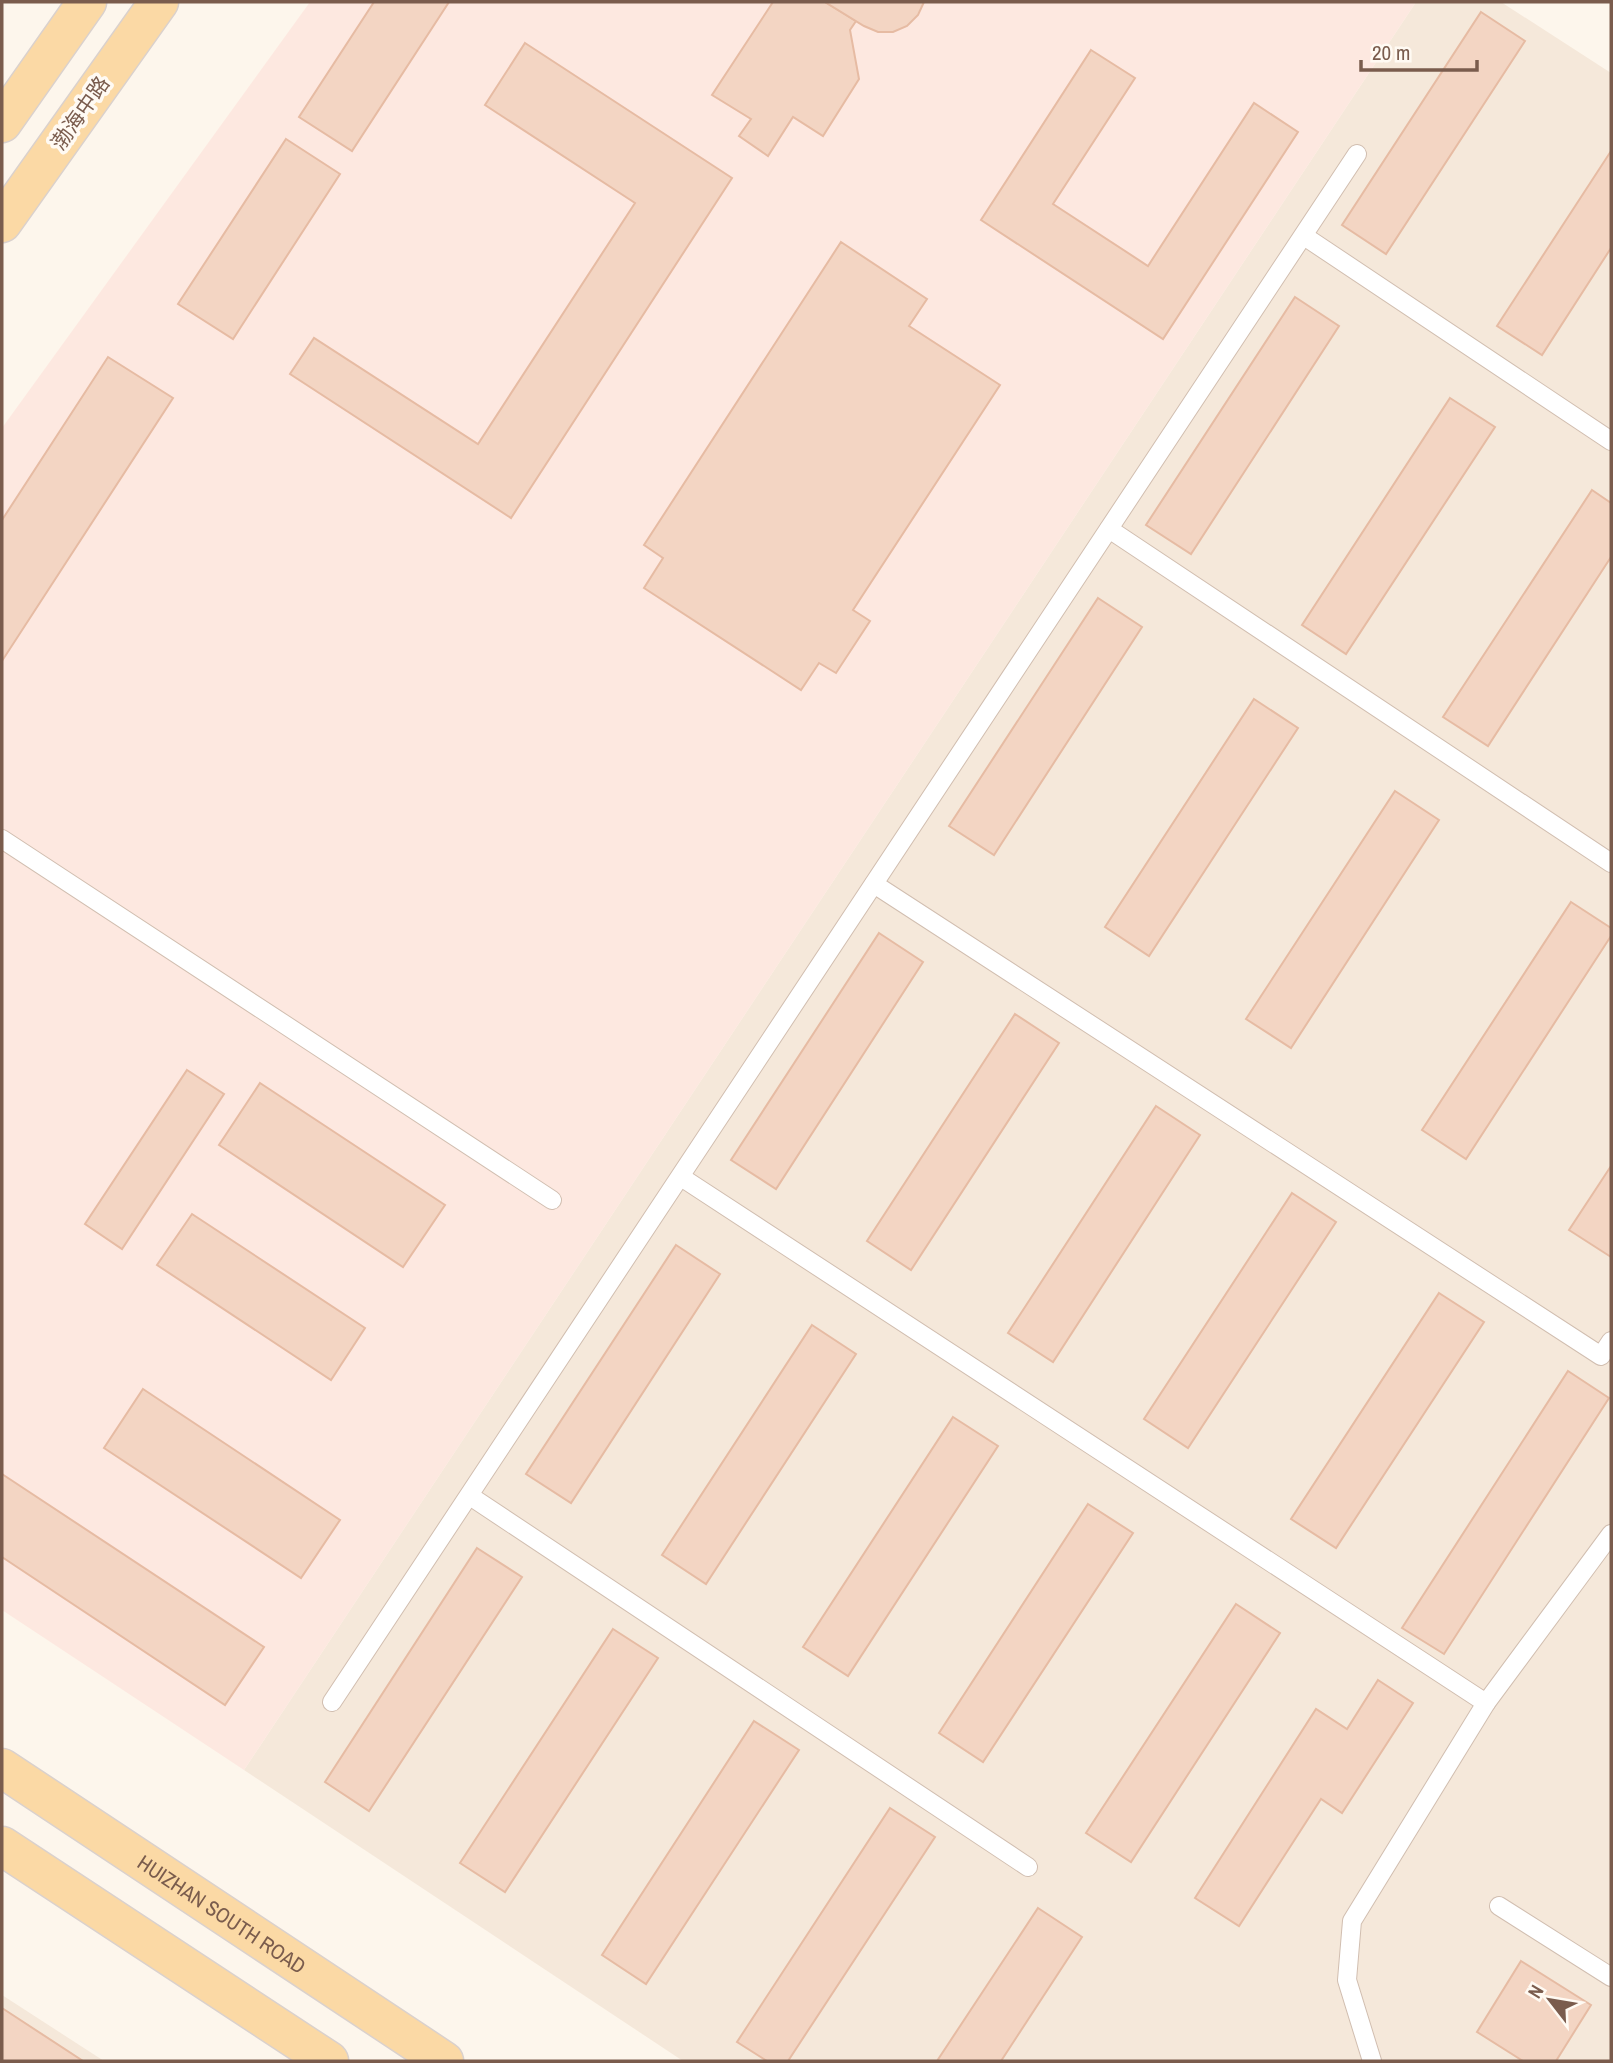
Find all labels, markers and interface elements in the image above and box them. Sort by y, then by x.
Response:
scale bar [1361,28,1476,72]
text: 20 m [1372,38,1410,67]
street label: 渤海中路 [44,70,116,156]
street label: HUIZHAN SOUTH ROAD [132,1848,312,1980]
north arrow [1515,1965,1585,2035]
text: N [1521,1980,1549,2003]

